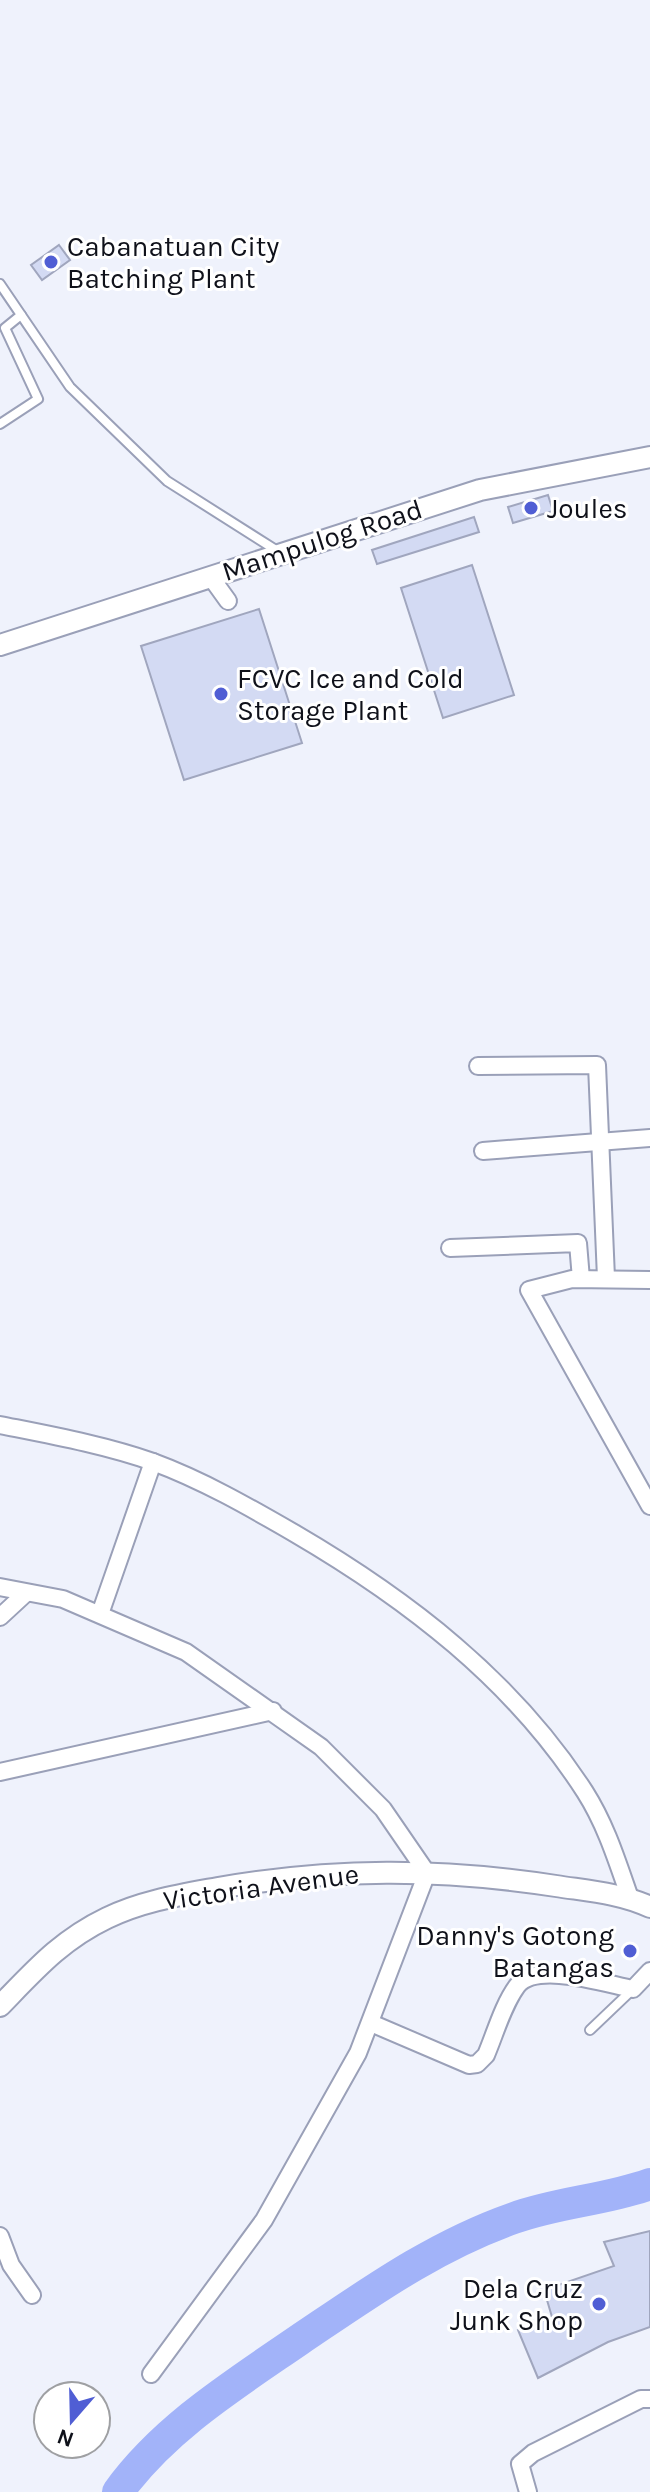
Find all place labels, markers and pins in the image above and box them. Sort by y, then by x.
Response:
place label: Cabanatuan City Batching Plant [67,230,279,295]
marker: Cabanatuan City Batching Plant [42,253,60,271]
place label: Joules [547,492,628,525]
marker: Joules [522,499,540,517]
place label: FCVC Ice and Cold Storage Plant [237,662,464,727]
marker: FCVC Ice and Cold Storage Plant [212,685,230,703]
place label: Danny's Gotong Batangas [416,1919,614,1984]
marker: Danny's Gotong Batangas [621,1942,639,1960]
place label: Dela Cruz Junk Shop [450,2272,583,2337]
marker: Dela Cruz Junk Shop [590,2295,608,2313]

